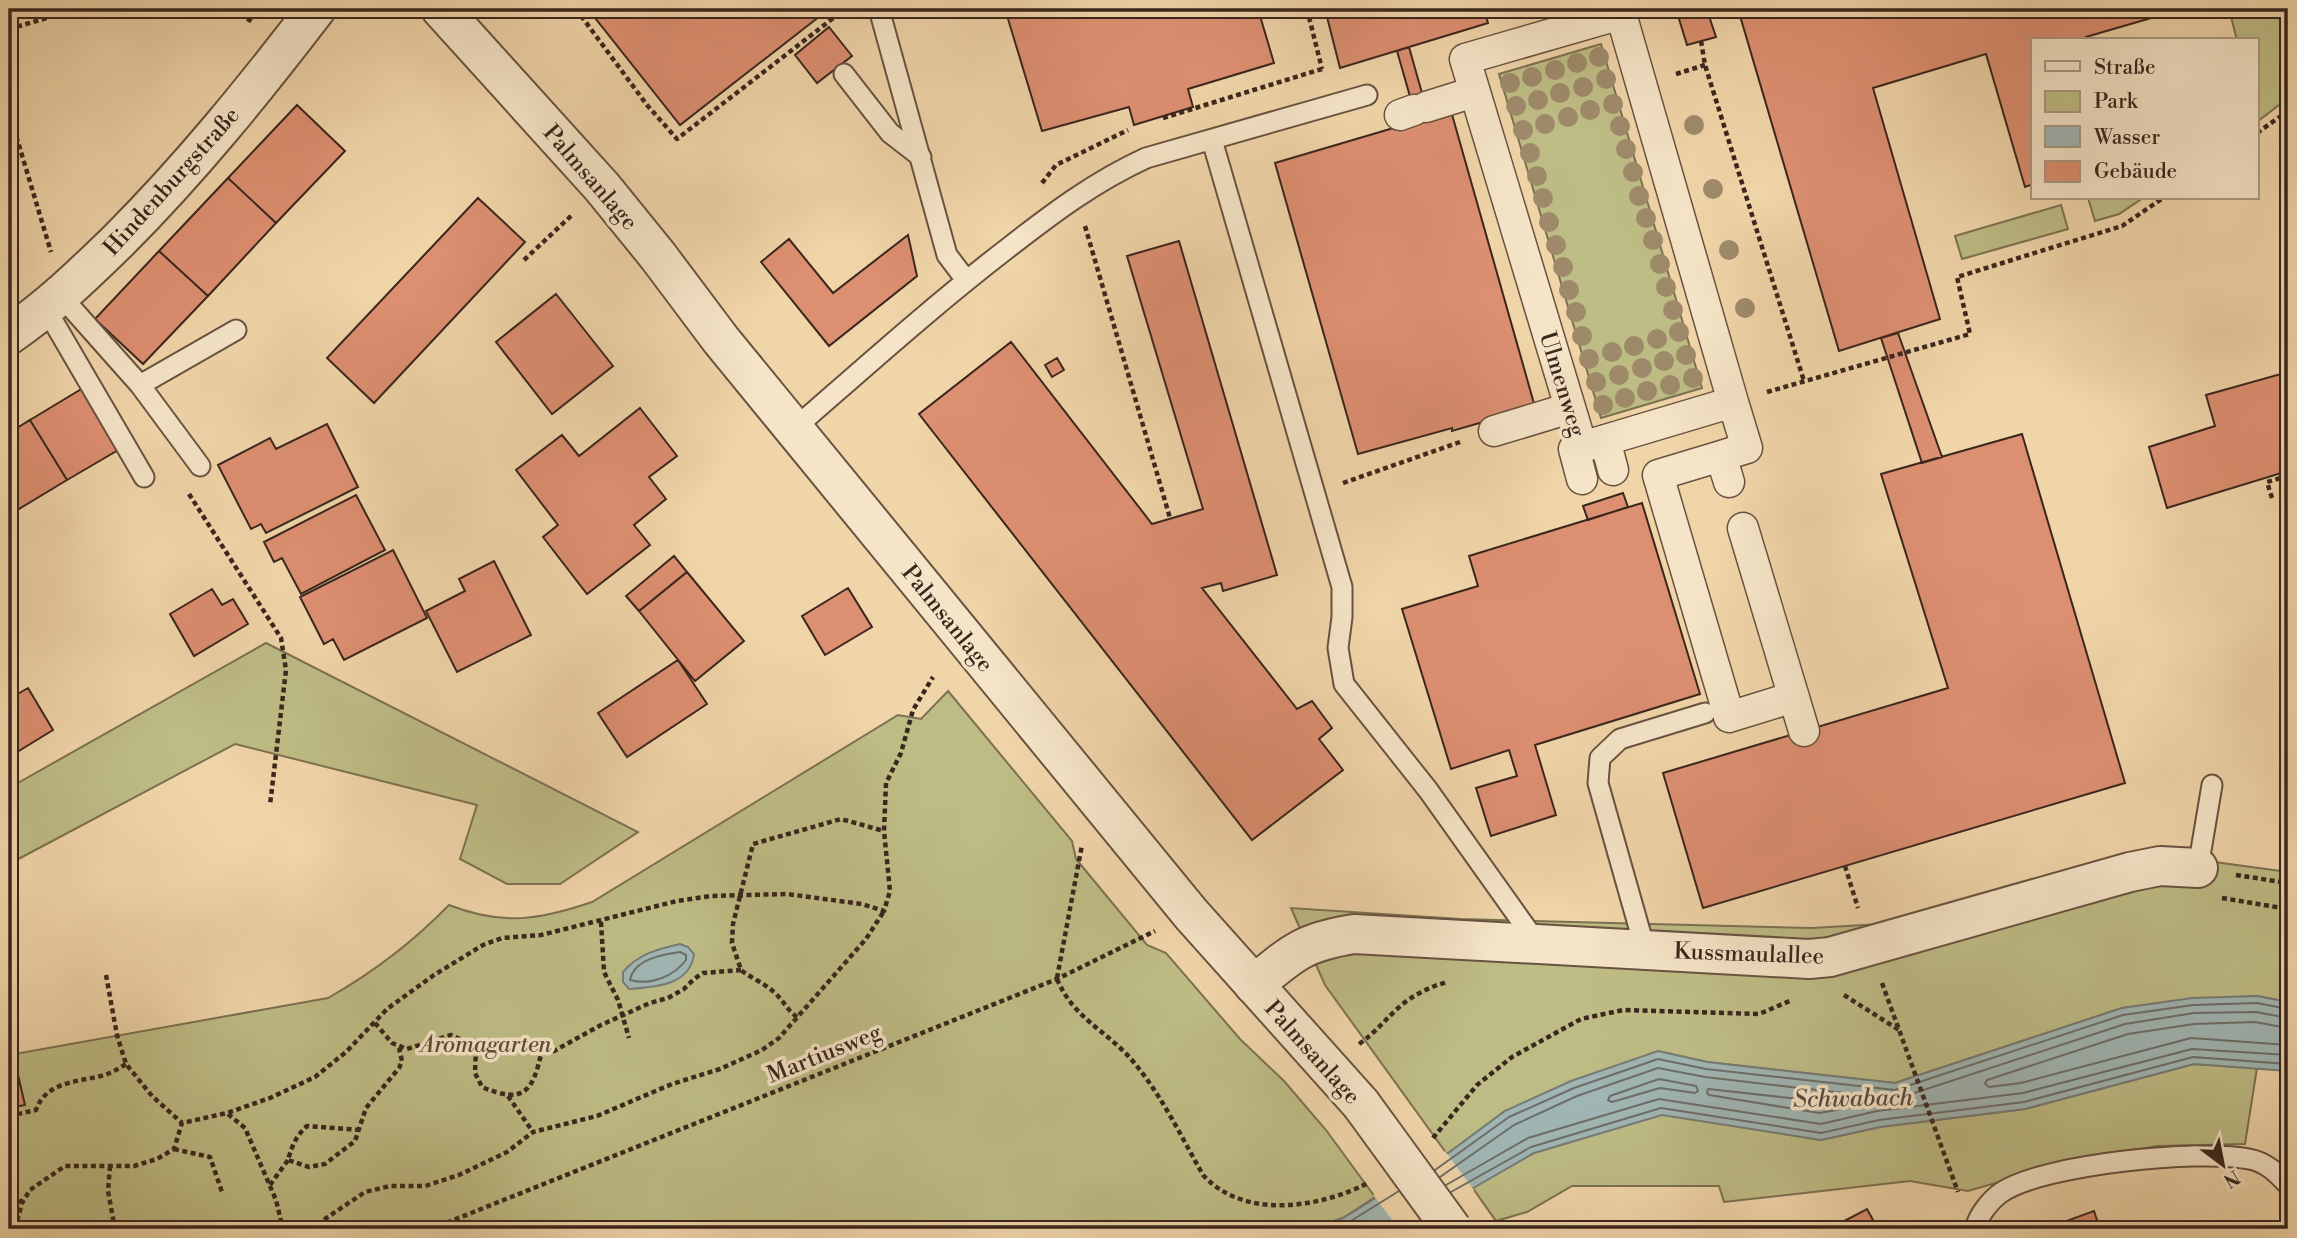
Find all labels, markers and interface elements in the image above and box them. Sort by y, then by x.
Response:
legend [2031,38,2258,200]
text: Straße [2094,55,2156,81]
text: Park [2094,89,2139,115]
street label: Hindenburgstraße [98,102,246,262]
street label: Palmsanlage [537,119,644,236]
text: Wasser [2093,125,2160,151]
text: Gebäude [2094,159,2177,185]
street label: Ulmenweg [1533,328,1591,440]
street label: Palmsanlage [895,559,999,678]
street label: Kussmaulallee [1673,937,1825,971]
street label: Palmsanlage [1258,995,1366,1110]
street label: Martiusweg [763,1018,886,1090]
park label: Aromagarten [418,1031,553,1059]
water label: Schwabach [1793,1083,1914,1115]
north arrow [2188,1130,2258,1200]
text: N [2219,1164,2244,1193]

